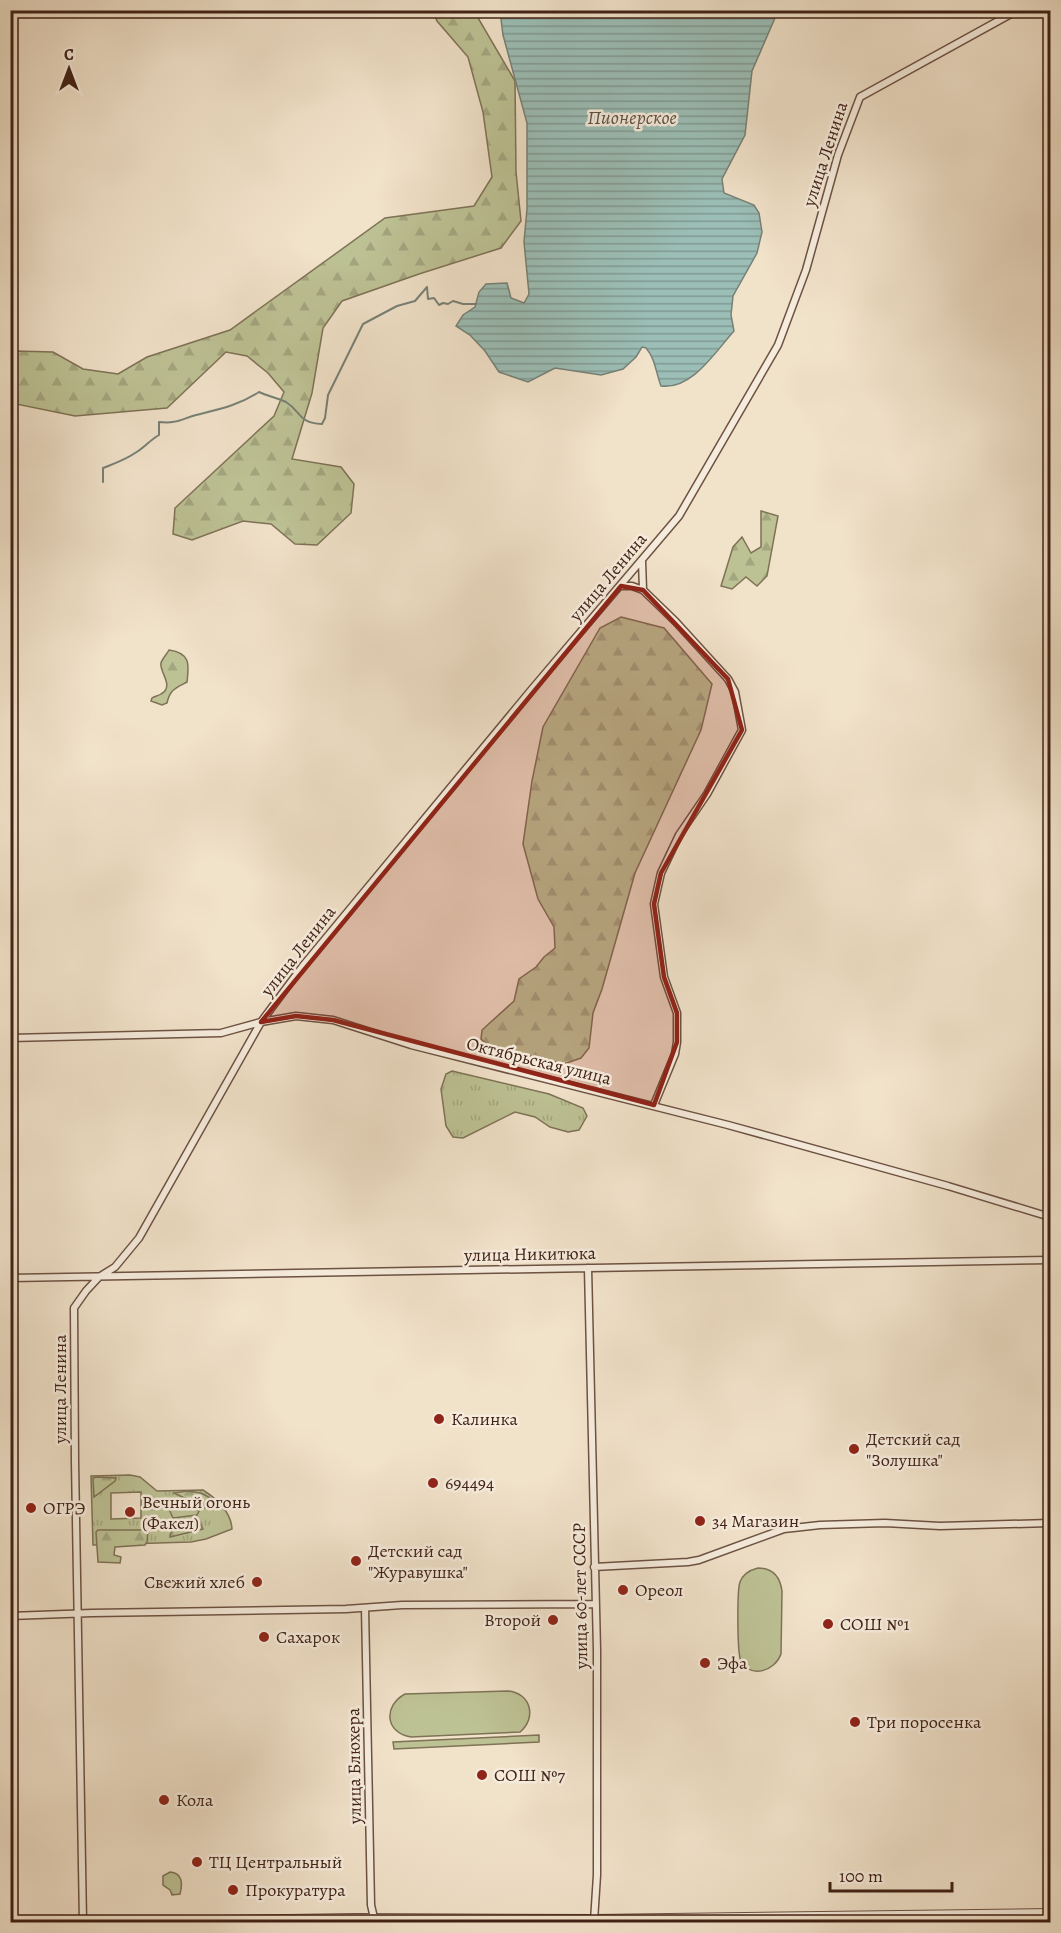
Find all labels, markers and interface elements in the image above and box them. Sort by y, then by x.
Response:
north arrow [39,39,99,99]
text: С [64,44,74,66]
street label: улица Ленина [796,98,853,210]
water label: Пионерское [587,104,677,131]
street label: улица Ленина [563,527,653,627]
street label: улица Ленина [254,900,341,1002]
street label: Октябрьская улица [464,1031,615,1091]
street label: улица Никитюка [463,1241,597,1267]
street label: улица Ленина [48,1334,72,1444]
place label: Калинка [451,1407,519,1431]
marker: Калинка [432,1412,446,1426]
place label: Детский сад "Золушка" [866,1427,960,1472]
marker: Детский сад "Золушка" [847,1442,861,1456]
place label: 694494 [445,1471,494,1495]
marker: 694494 [426,1476,440,1490]
place label: Вечный огонь (Факел) [142,1490,250,1535]
place label: ОГРЭ [43,1496,85,1520]
marker: ОГРЭ [24,1501,38,1515]
marker: Вечный огонь (Факел) [123,1505,137,1519]
place label: 34 Магазин [712,1509,799,1533]
marker: 34 Магазин [693,1514,707,1528]
street label: улица 60-лет СССР [567,1523,593,1670]
place label: Детский сад "Журавушка" [368,1539,468,1584]
marker: Детский сад "Журавушка" [349,1554,363,1568]
place label: Свежий хлеб [144,1570,245,1594]
marker: Свежий хлеб [250,1575,264,1589]
place label: Ореол [635,1578,683,1602]
marker: Ореол [616,1583,630,1597]
place label: Второй [484,1608,541,1632]
place label: СОШ №1 [840,1612,910,1636]
marker: Второй [546,1613,560,1627]
marker: СОШ №1 [821,1617,835,1631]
place label: Сахарок [276,1625,340,1649]
marker: Сахарок [257,1630,271,1644]
place label: Эфа [717,1651,748,1675]
marker: Эфа [698,1656,712,1670]
street label: улица Блюхера [341,1707,367,1825]
place label: Три поросенка [867,1710,982,1734]
marker: Три поросенка [848,1715,862,1729]
place label: СОШ №7 [494,1763,565,1787]
marker: СОШ №7 [475,1768,489,1782]
place label: Кола [176,1788,214,1812]
marker: Кола [157,1793,171,1807]
place label: ТЦ Центральный [209,1850,342,1874]
marker: ТЦ Центральный [190,1855,204,1869]
scale bar [830,1855,952,1893]
text: 100 m [839,1864,883,1888]
place label: Прокуратура [245,1878,346,1902]
marker: Прокуратура [226,1883,240,1897]

